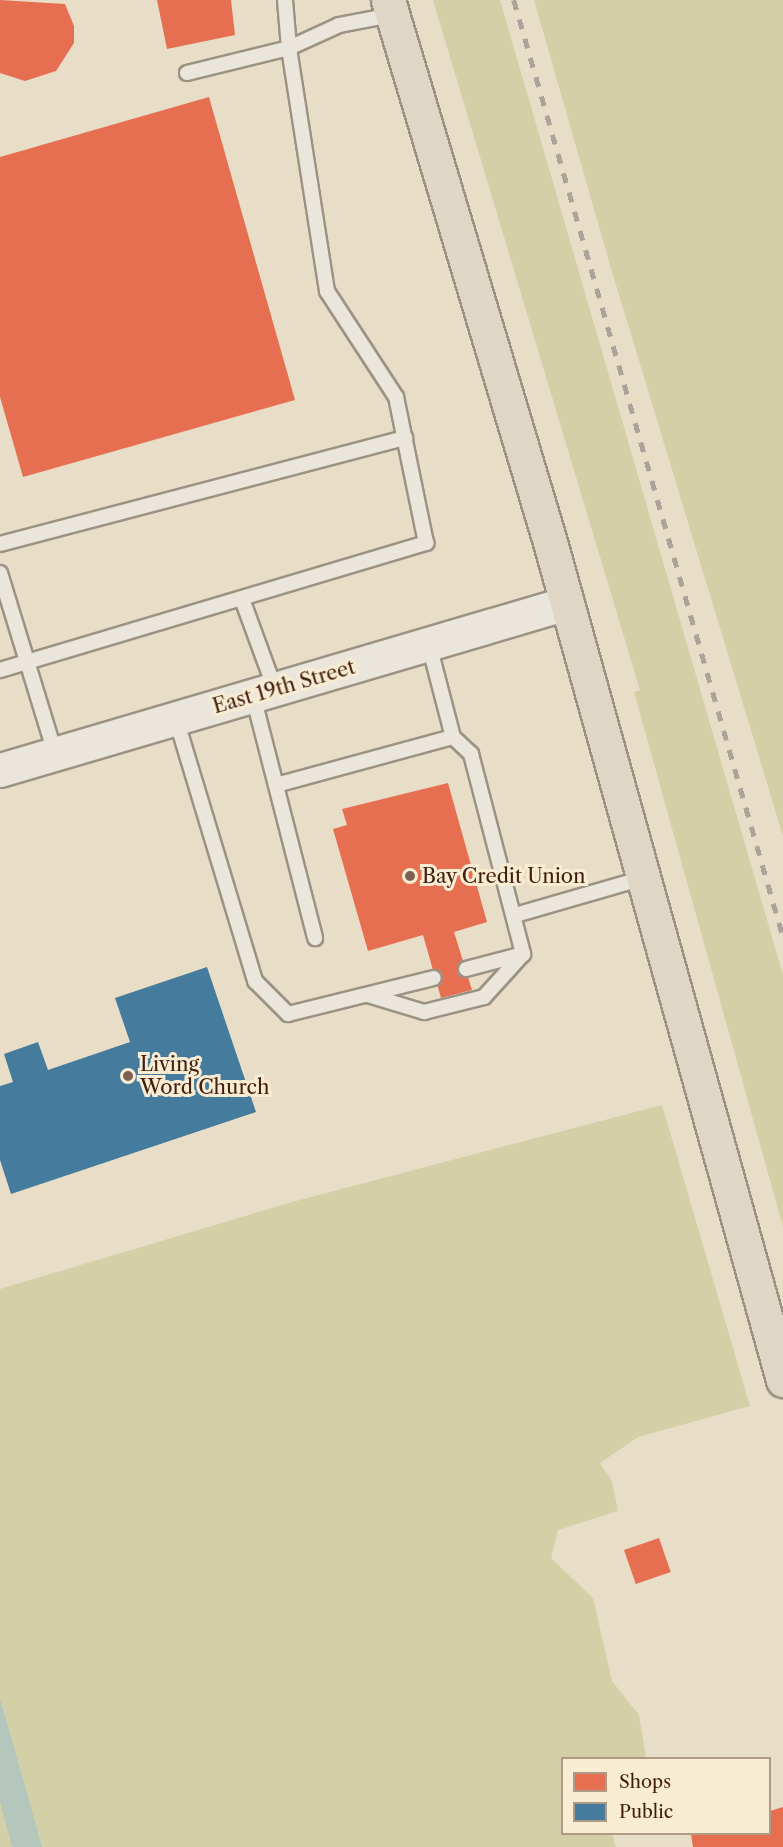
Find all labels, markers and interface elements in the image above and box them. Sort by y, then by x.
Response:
street label: East 19th Street [210,655,358,719]
place label: Bay Credit Union [422,864,586,888]
marker: Bay Credit Union [403,869,417,883]
place label: Living Word Church [140,1052,270,1099]
marker: Living Word Church [121,1069,135,1083]
legend [561,1757,771,1835]
text: Shops [619,1771,671,1793]
text: Public [619,1801,673,1823]

